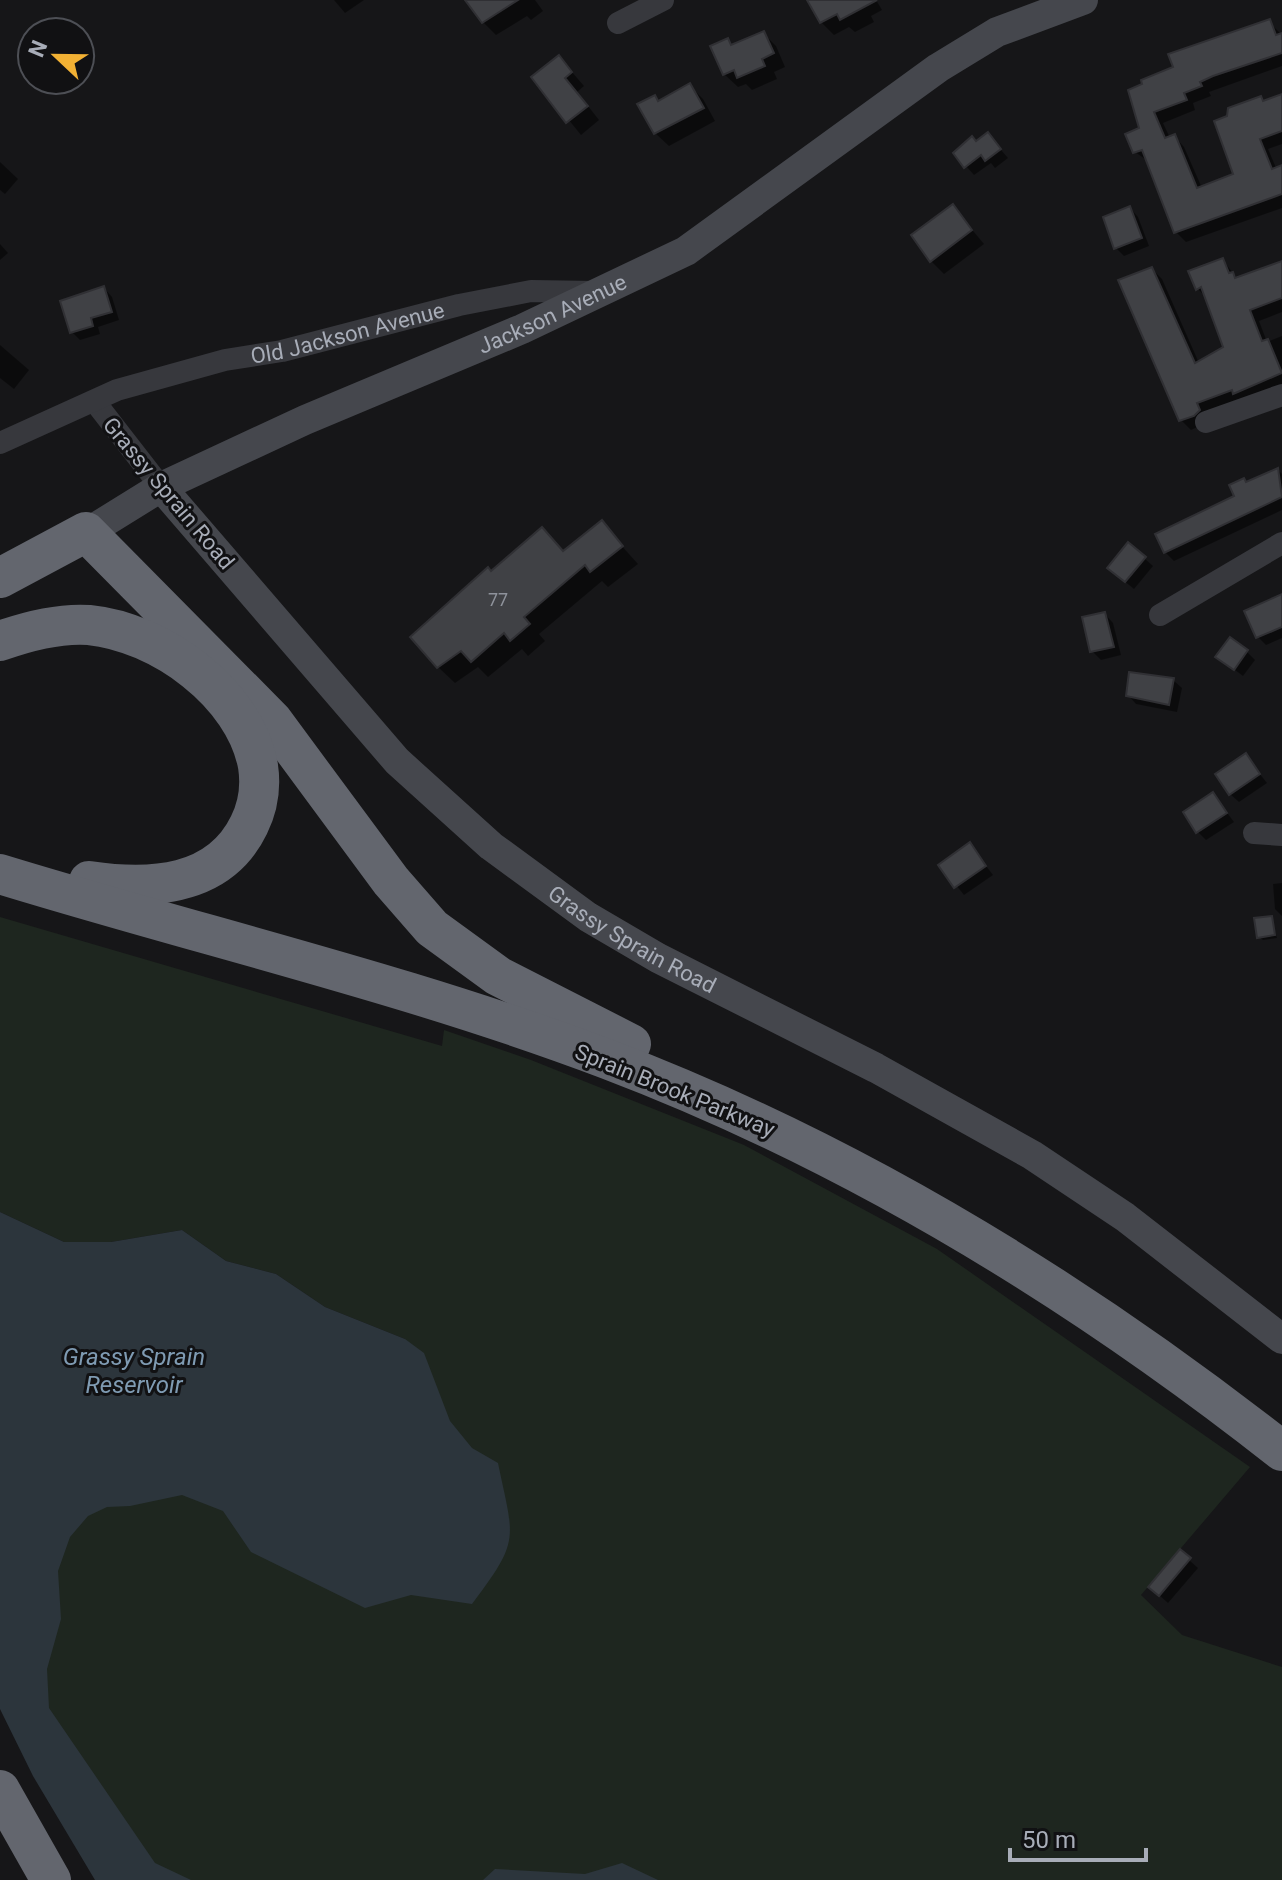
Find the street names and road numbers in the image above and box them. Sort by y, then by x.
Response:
street label: Jackson Avenue [474,269,630,359]
street label: Old Jackson Avenue [249,297,447,369]
street label: Grassy Sprain Road [98,412,239,574]
street label: Grassy Sprain Road [543,880,720,998]
street label: Sprain Brook Parkway [571,1039,779,1142]

